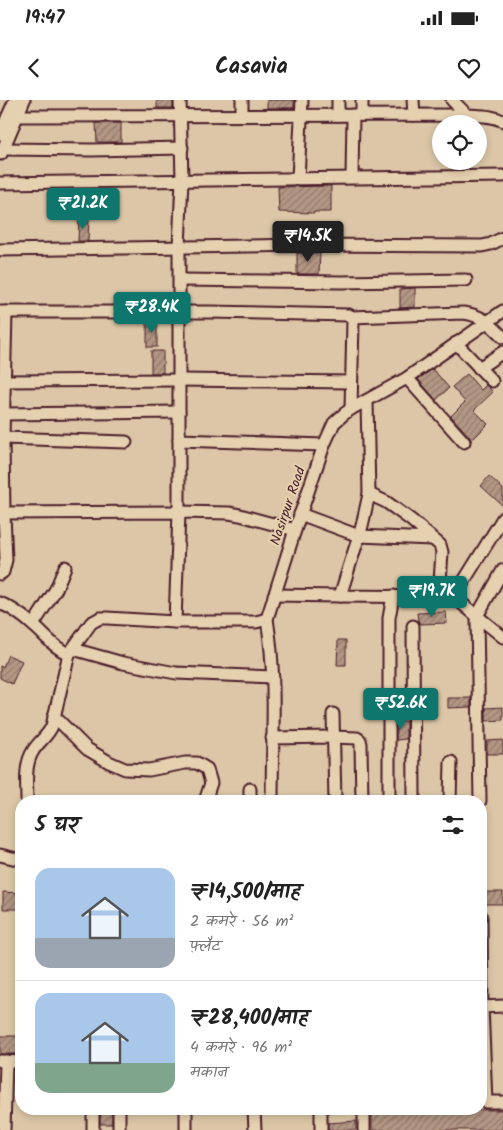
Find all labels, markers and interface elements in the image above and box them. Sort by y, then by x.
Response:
text: 19:47 [25,3,64,33]
text: Casavia [215,50,288,85]
icon: back [20,54,48,82]
icon: heart [455,54,483,82]
map controls [432,115,487,170]
button: locate [432,115,487,170]
pin: ₹21.2K [42,188,124,230]
text: ₹21.2K [58,191,108,216]
pin: ₹14.5K [267,220,349,263]
text: ₹14.5K [284,224,333,249]
pin: ₹28.4K [111,292,193,334]
text: ₹28.4K [125,295,179,320]
street label: Nasirpur Road [264,463,312,548]
pin: ₹19.7K [391,576,473,618]
text: ₹19.7K [408,579,456,604]
pin: ₹52.6K [360,688,442,730]
text: ₹52.6K [374,691,428,716]
text: 5 घर [35,809,78,842]
icon: filters [439,811,467,839]
text: ₹14,500/माह [190,876,300,909]
icon: home [75,888,135,948]
text: 2 कमरे · 56 m² [190,909,294,934]
text: फ़्लैट [190,934,221,959]
text: ₹28,400/माह [190,1002,308,1035]
icon: home [75,1013,135,1073]
text: 4 कमरे · 96 m² [190,1035,292,1060]
text: मकान [190,1060,227,1085]

